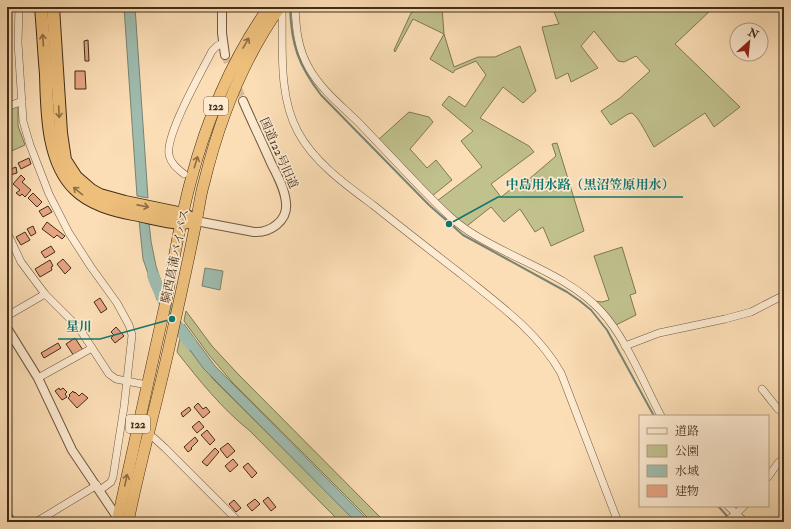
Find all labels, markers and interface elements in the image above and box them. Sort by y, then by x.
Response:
north arrow [729,22,769,62]
text: N [745,25,762,42]
one-way arrow [40,34,47,47]
one-way arrow [243,37,251,49]
road number: 122 [204,97,228,115]
one-way arrow [56,105,63,118]
street label: 国道122号旧道 [256,115,301,191]
one-way arrow [193,156,200,169]
callout: 中島用水路（黒沼笠原用水） [498,172,683,197]
text: 中島用水路（黒沼笠原用水） [505,177,675,193]
one-way arrow [72,187,83,195]
one-way arrow [136,202,149,210]
street label: 騎西菖蒲バイパス [158,208,193,304]
callout: 星川 [58,314,100,339]
text: 星川 [66,319,92,335]
road number: 122 [126,415,150,433]
legend [639,415,769,507]
text: 道路 [675,424,699,439]
text: 公園 [675,444,699,459]
text: 水域 [675,464,699,479]
one-way arrow [123,474,131,487]
text: 建物 [675,484,699,499]

